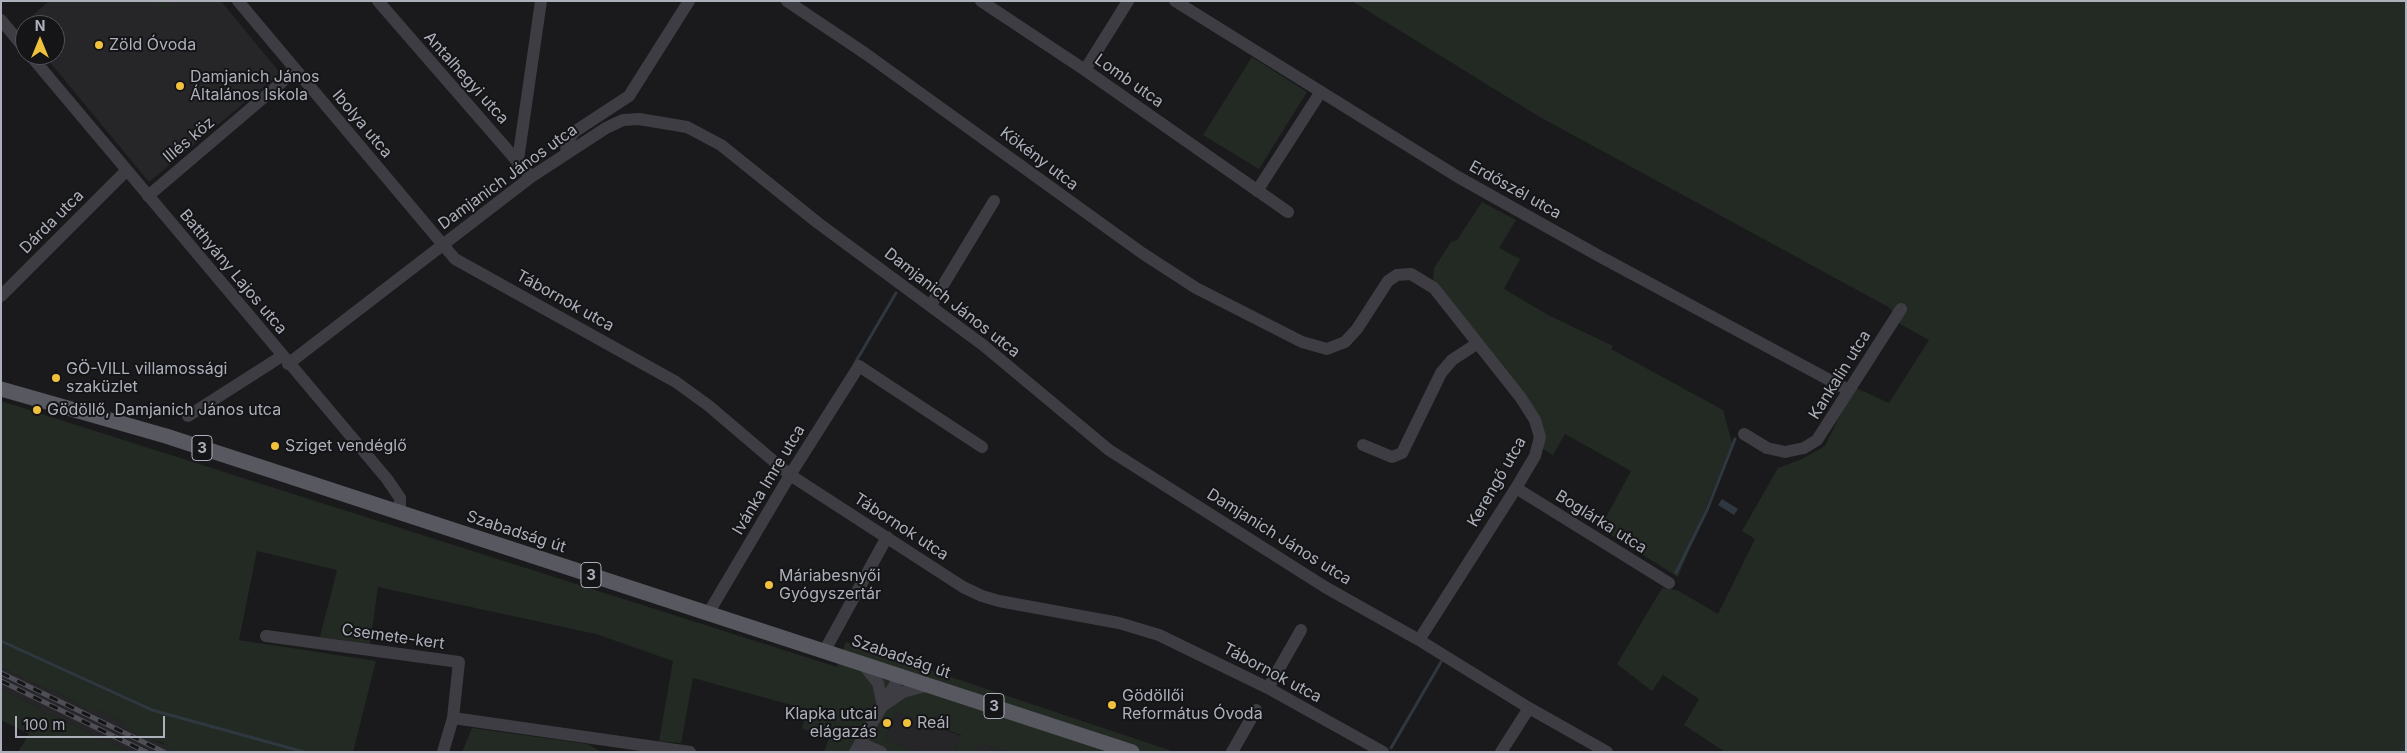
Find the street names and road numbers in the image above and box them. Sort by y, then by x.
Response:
street label: Antalhegyi utca [420,28,512,128]
street label: Lomb utca [1091,50,1167,112]
street label: Ibolya utca [328,86,396,162]
street label: Illés köz [159,113,219,167]
street label: Damjanich János utca [435,120,581,234]
street label: Kökény utca [996,123,1082,195]
street label: Erdőszél utca [1466,157,1564,223]
street label: Dárda utca [16,186,88,258]
street label: Batthyány Lajos utca [175,206,291,338]
street label: Damjanich János utca [880,244,1024,362]
street label: Tábornok utca [513,266,617,336]
street label: Kankalin utca [1805,327,1875,423]
street label: Ivánka Imre utca [729,422,809,538]
street label: Kerengő utca [1464,434,1530,530]
road number: 3 [192,436,212,460]
street label: Damjanich János utca [1203,485,1355,589]
street label: Boglárka utca [1552,486,1650,558]
street label: Tábornok utca [850,489,952,565]
street label: Szabadság út [464,507,568,557]
road number: 3 [581,562,601,588]
street label: Csemete-kert [340,620,446,654]
street label: Szabadság út [849,631,953,683]
street label: Tábornok utca [1219,639,1325,707]
road number: 3 [984,694,1004,718]

